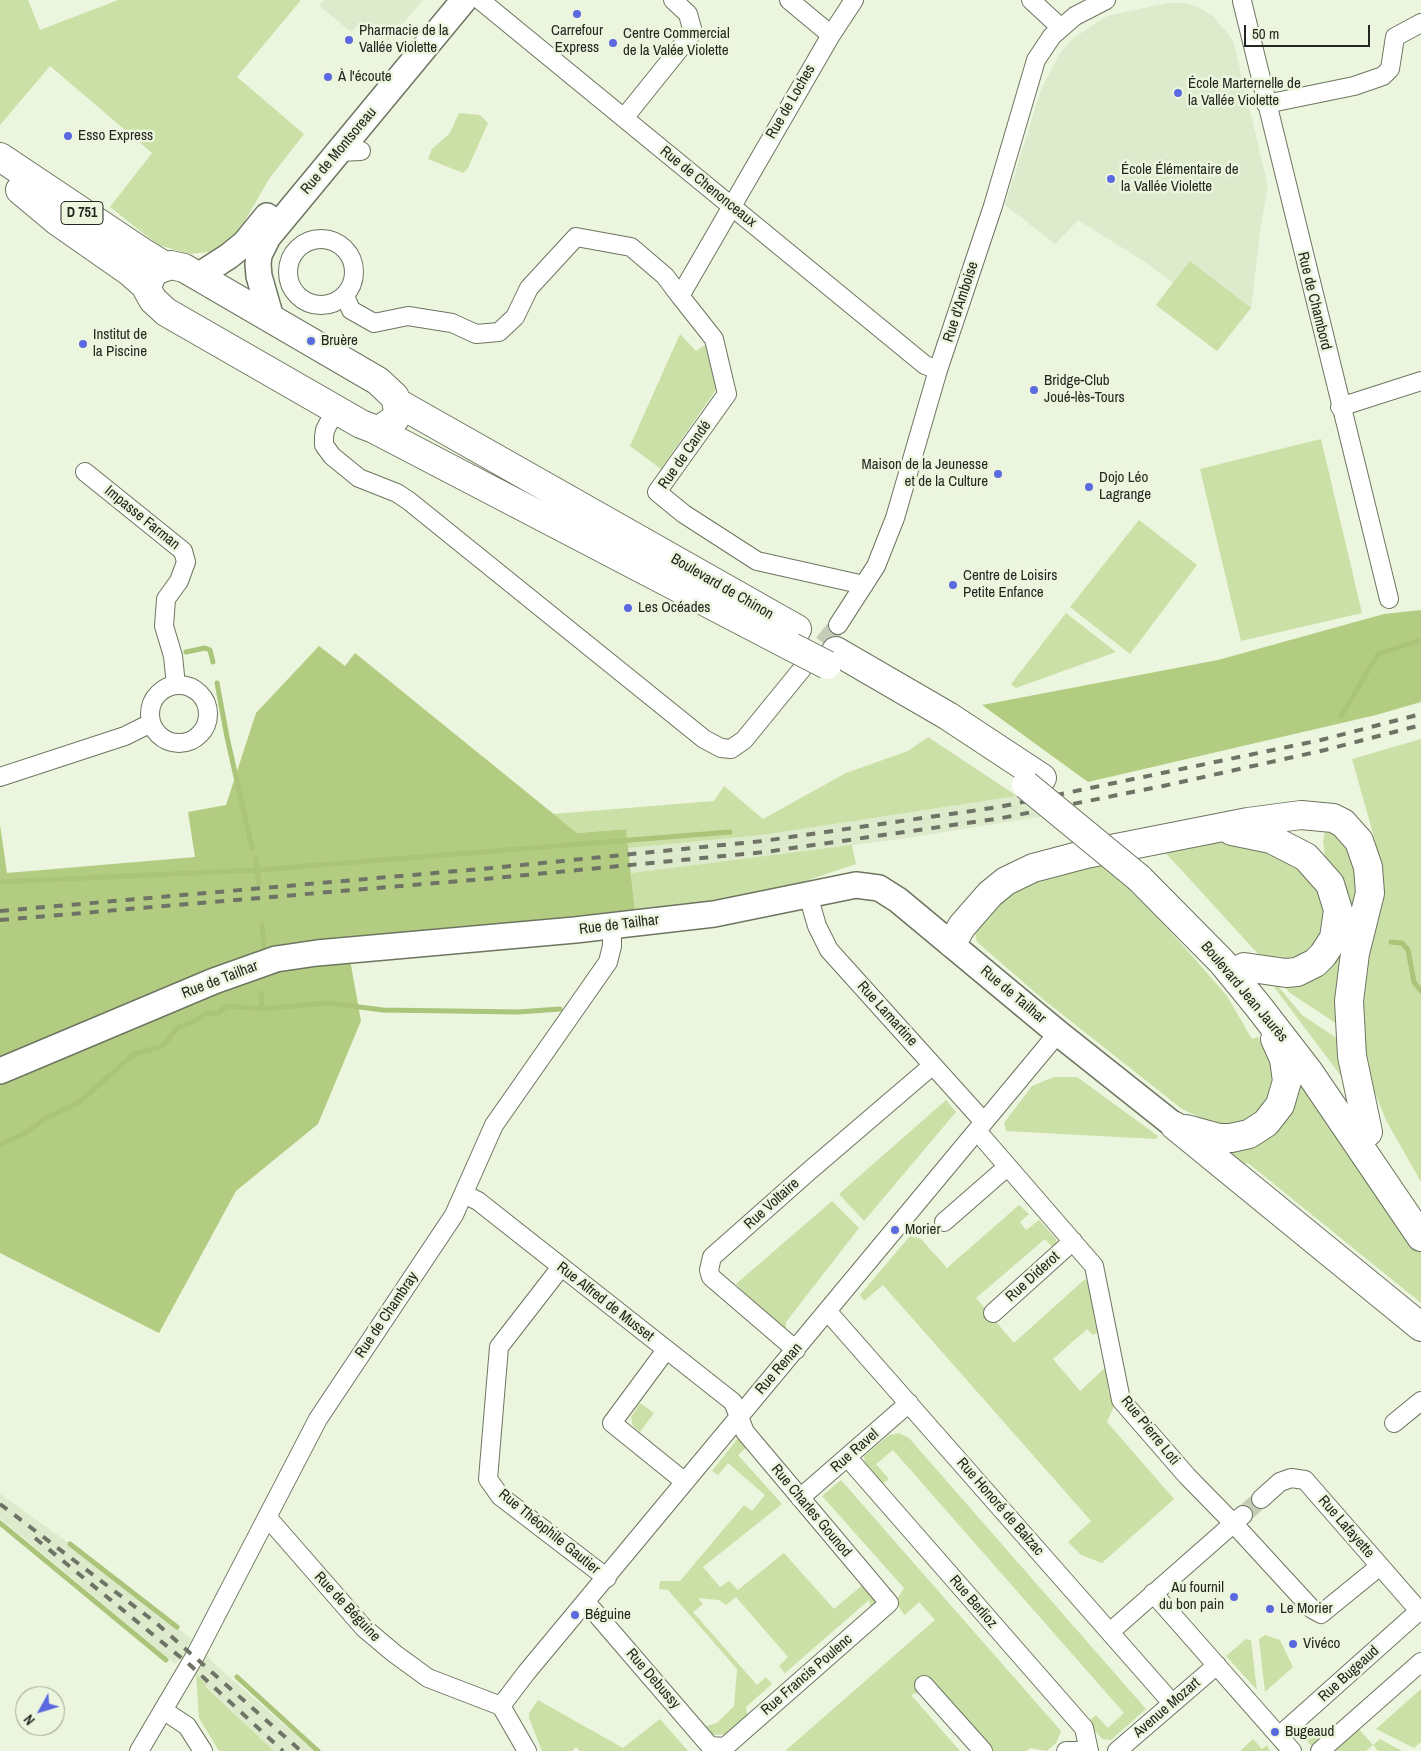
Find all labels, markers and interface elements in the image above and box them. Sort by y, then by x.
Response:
marker: Carrefour Express [571,8,583,20]
scale bar [1246,15,1372,47]
place label: Pharmacie de la Vallée Violette [359,22,449,57]
place label: Carrefour Express [551,22,603,57]
text: 50 m [1252,23,1279,44]
place label: Centre Commercial de la Valée Violette [623,25,730,60]
marker: Pharmacie de la Vallée Violette [343,34,355,46]
marker: Centre Commercial de la Valée Violette [607,37,619,49]
street label: Rue de Loches [763,62,819,142]
place label: À l'écoute [338,68,392,86]
marker: À l'écoute [322,71,334,83]
place label: École Marternelle de la Vallée Violette [1188,75,1301,110]
marker: École Marternelle de la Vallée Violette [1172,87,1184,99]
street label: Rue de Montsoreau [297,104,381,198]
place label: Esso Express [78,127,153,145]
marker: Esso Express [62,130,74,142]
street label: Rue de Chenonceaux [656,143,760,231]
place label: École Élémentaire de la Vallée Violette [1121,161,1239,196]
marker: École Élémentaire de la Vallée Violette [1105,173,1117,185]
road number: D 751 [61,202,103,224]
street label: Rue de Chambord [1293,250,1335,352]
street label: Rue d'Amboise [940,259,982,345]
place label: Institut de la Piscine [93,326,147,361]
place label: Bruère [321,332,358,350]
marker: Bruère [305,335,317,347]
marker: Institut de la Piscine [77,338,89,350]
place label: Bridge-Club Joué-lès-Tours [1044,372,1125,407]
marker: Bridge-Club Joué-lès-Tours [1028,384,1040,396]
street label: Rue de Candé [655,417,715,493]
place label: Maison de la Jeunesse et de la Culture [862,456,988,491]
marker: Maison de la Jeunesse et de la Culture [992,468,1004,480]
place label: Dojo Léo Lagrange [1099,469,1151,504]
marker: Dojo Léo Lagrange [1083,481,1095,493]
street label: Impasse Farman [101,482,183,554]
street label: Boulevard de Chinon [667,550,777,624]
place label: Centre de Loisirs Petite Enfance [963,567,1057,602]
marker: Centre de Loisirs Petite Enfance [947,579,959,591]
place label: Les Océades [638,599,710,617]
marker: Les Océades [622,602,634,614]
street label: Rue de Tailhar [578,911,660,939]
street label: Boulevard Jean Jaurès [1197,938,1291,1046]
street label: Rue de Tailhar [179,957,261,1003]
street label: Rue de Tailhar [976,962,1050,1028]
street label: Rue Lamartine [853,978,921,1050]
street label: Rue Voltaire [741,1175,803,1233]
place label: Morier [905,1221,941,1239]
marker: Morier [889,1224,901,1236]
street label: Rue Diderot [1002,1248,1064,1306]
street label: Rue Alfred de Musset [553,1258,657,1346]
street label: Rue de Chambray [352,1269,422,1361]
street label: Rue Renan [752,1340,806,1398]
street label: Rue Pierre Loti [1117,1393,1183,1469]
street label: Rue Ravel [827,1425,883,1477]
street label: Rue Honoré de Balzac [953,1454,1047,1560]
street label: Rue Charles Gounod [767,1461,855,1561]
street label: Rue Théophile Gautier [495,1486,603,1578]
street label: Rue Lafayette [1314,1492,1378,1562]
street label: Rue de Béguine [310,1568,384,1646]
street label: Rue Berlioz [945,1572,1001,1632]
place label: Au fournil du bon pain [1159,1579,1224,1614]
marker: Au fournil du bon pain [1228,1591,1240,1603]
place label: Le Morier [1280,1600,1333,1618]
marker: Le Morier [1264,1603,1276,1615]
place label: Béguine [585,1606,631,1624]
marker: Béguine [569,1609,581,1621]
street label: Rue Francis Poulenc [758,1631,856,1719]
place label: Vivéco [1303,1635,1340,1653]
marker: Vivéco [1287,1638,1299,1650]
street label: Rue Bugeaud [1315,1642,1383,1706]
street label: Rue Debussy [622,1645,684,1713]
street label: Avenue Mozart [1130,1674,1204,1742]
north arrow [15,1686,65,1736]
text: N [20,1711,39,1729]
place label: Bugeaud [1285,1723,1334,1741]
marker: Bugeaud [1269,1726,1281,1738]

